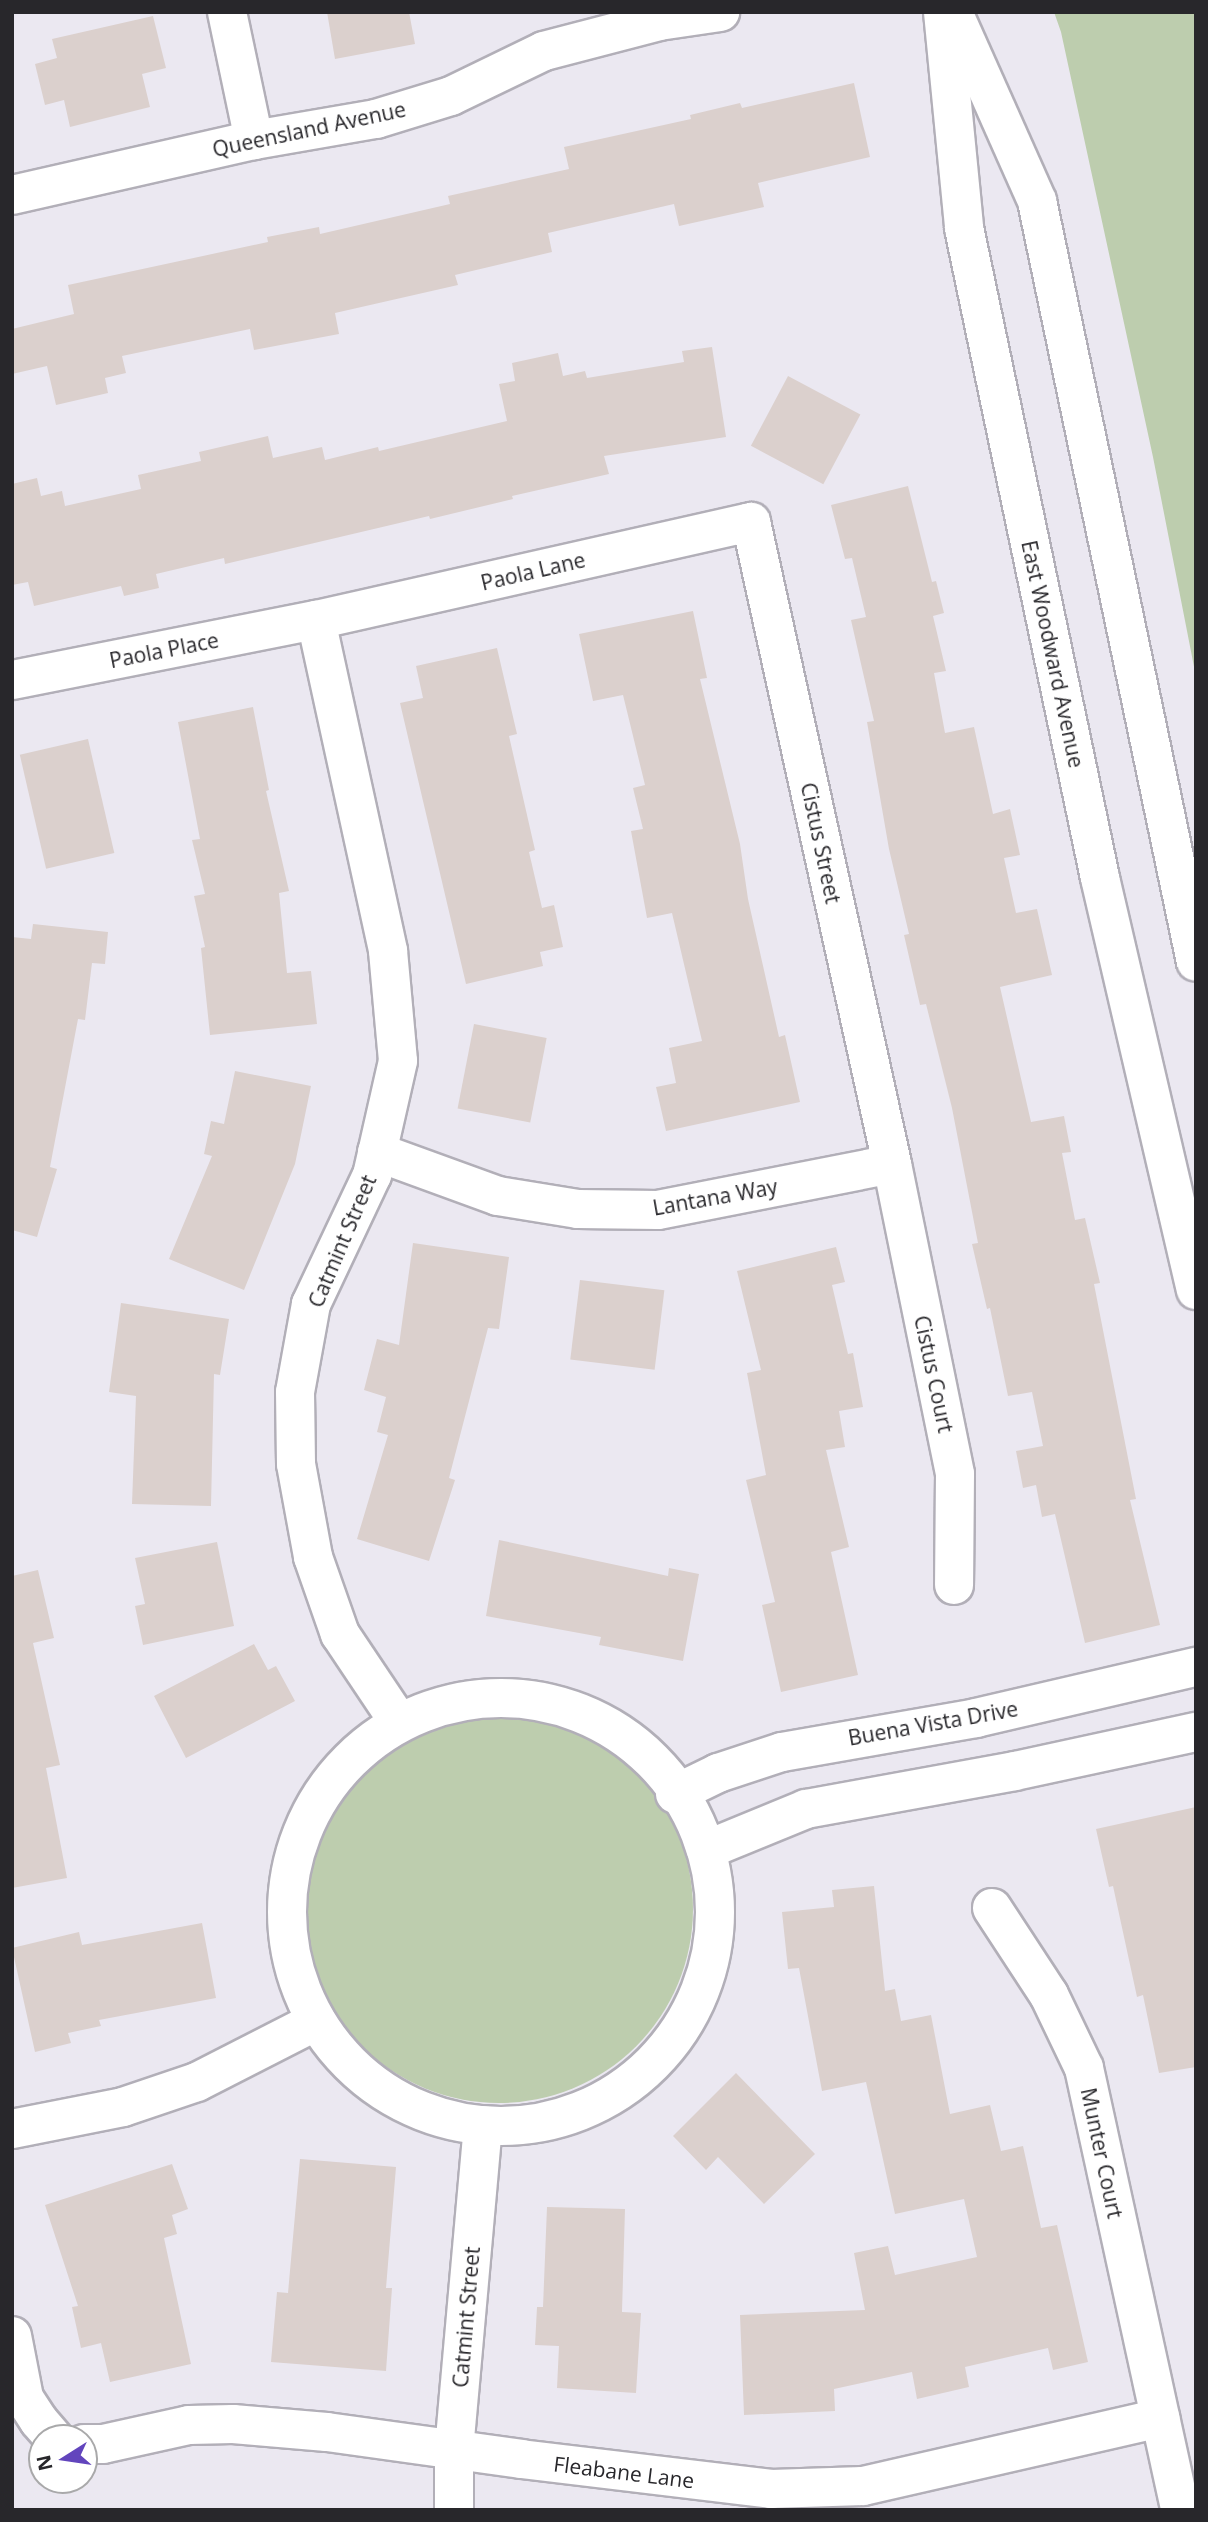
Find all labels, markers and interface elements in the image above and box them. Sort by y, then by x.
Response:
street label: Queensland Avenue [210,96,408,162]
street label: East Woodward Avenue [1017,538,1089,770]
street label: Paola Lane [478,547,588,595]
street label: Paola Place [107,627,221,673]
street label: Cistus Street [796,780,846,906]
street label: Catmint Street [303,1171,381,1311]
street label: Lantana Way [651,1174,779,1220]
street label: Cistus Court [909,1313,959,1435]
street label: Buena Vista Drive [846,1696,1020,1750]
street label: Munter Court [1076,2085,1128,2221]
street label: Catmint Street [447,2245,485,2389]
north arrow [28,2424,98,2494]
street label: Fleabane Lane [552,2451,696,2493]
text: N [30,2453,59,2473]

